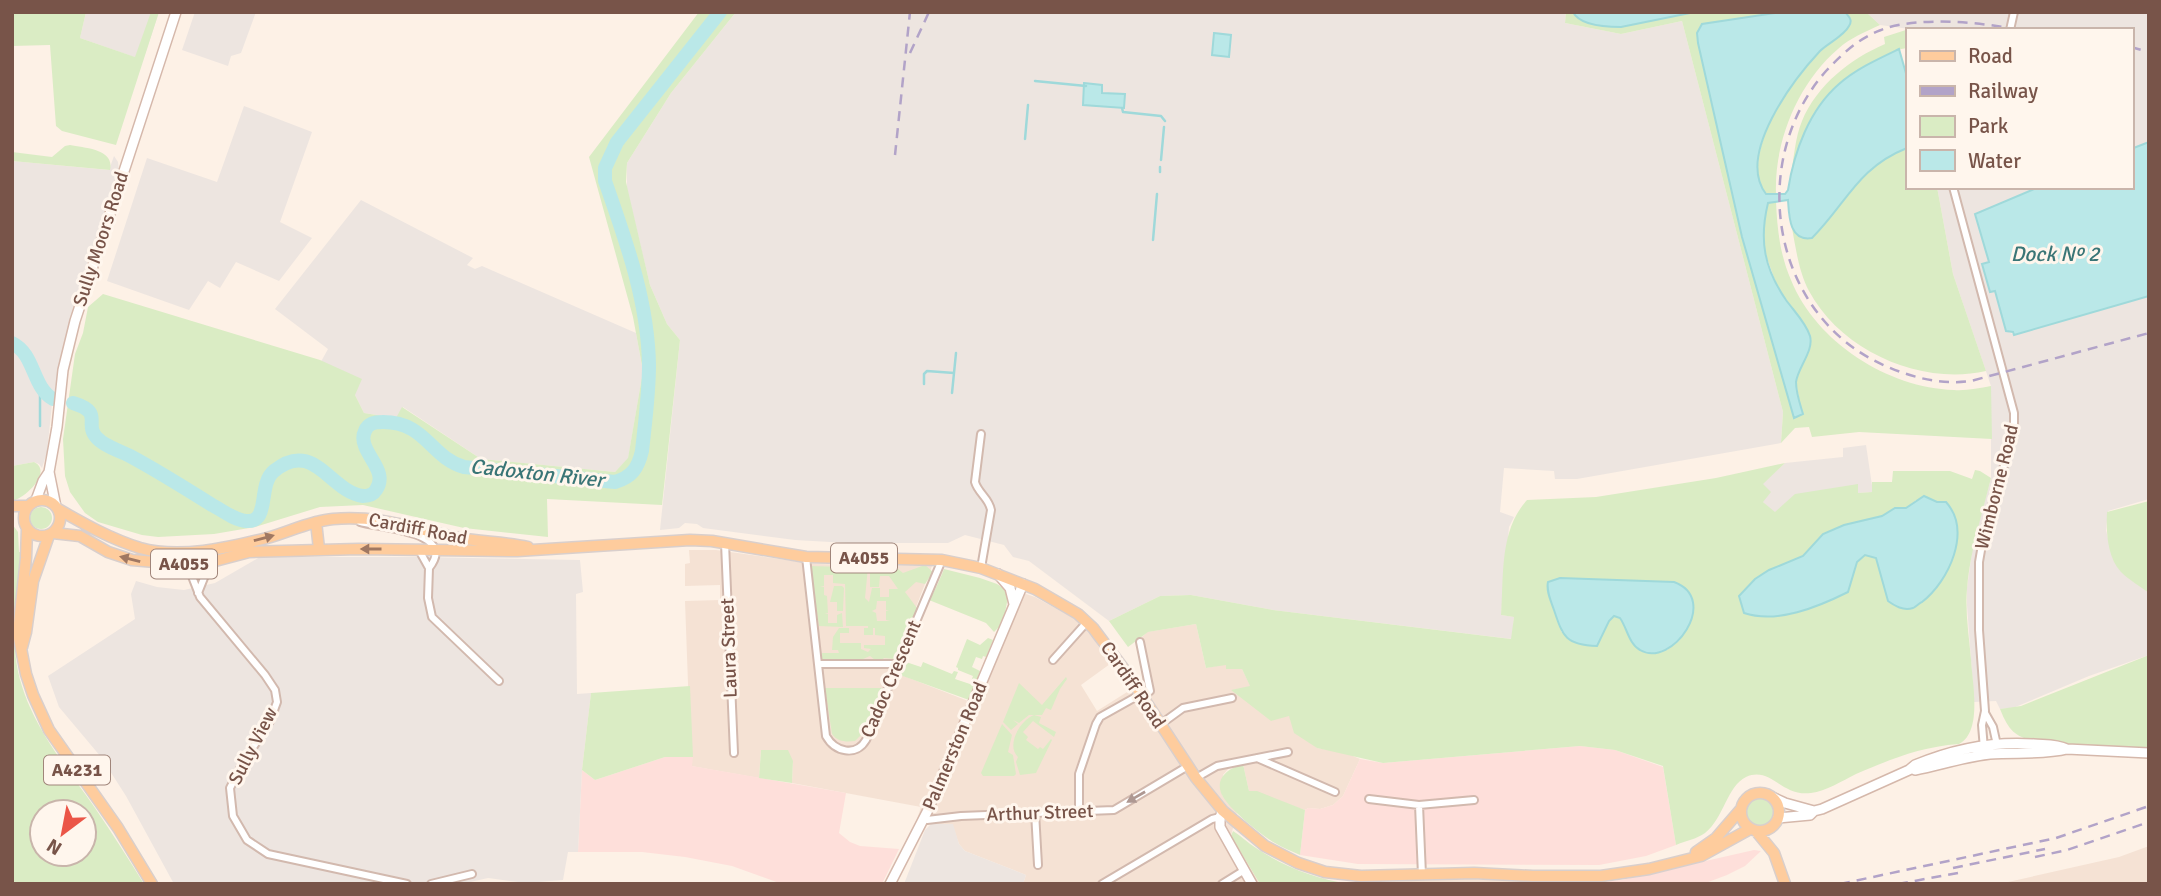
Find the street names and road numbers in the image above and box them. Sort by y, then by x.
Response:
street label: Sully Moors Road [68,169,134,309]
street label: Wimborne Road [1970,422,2024,552]
street label: Cardiff Road [367,508,469,550]
road number: A4055 [831,544,897,572]
road number: A4055 [151,550,217,578]
street label: Laura Street [715,597,743,698]
street label: Cadoc Crescent [855,616,927,741]
street label: Cardiff Road [1095,637,1171,733]
street label: Palmerston Road [917,678,993,814]
street label: Sully View [223,703,283,789]
road number: A4231 [44,756,110,784]
street label: Arthur Street [986,799,1094,827]

